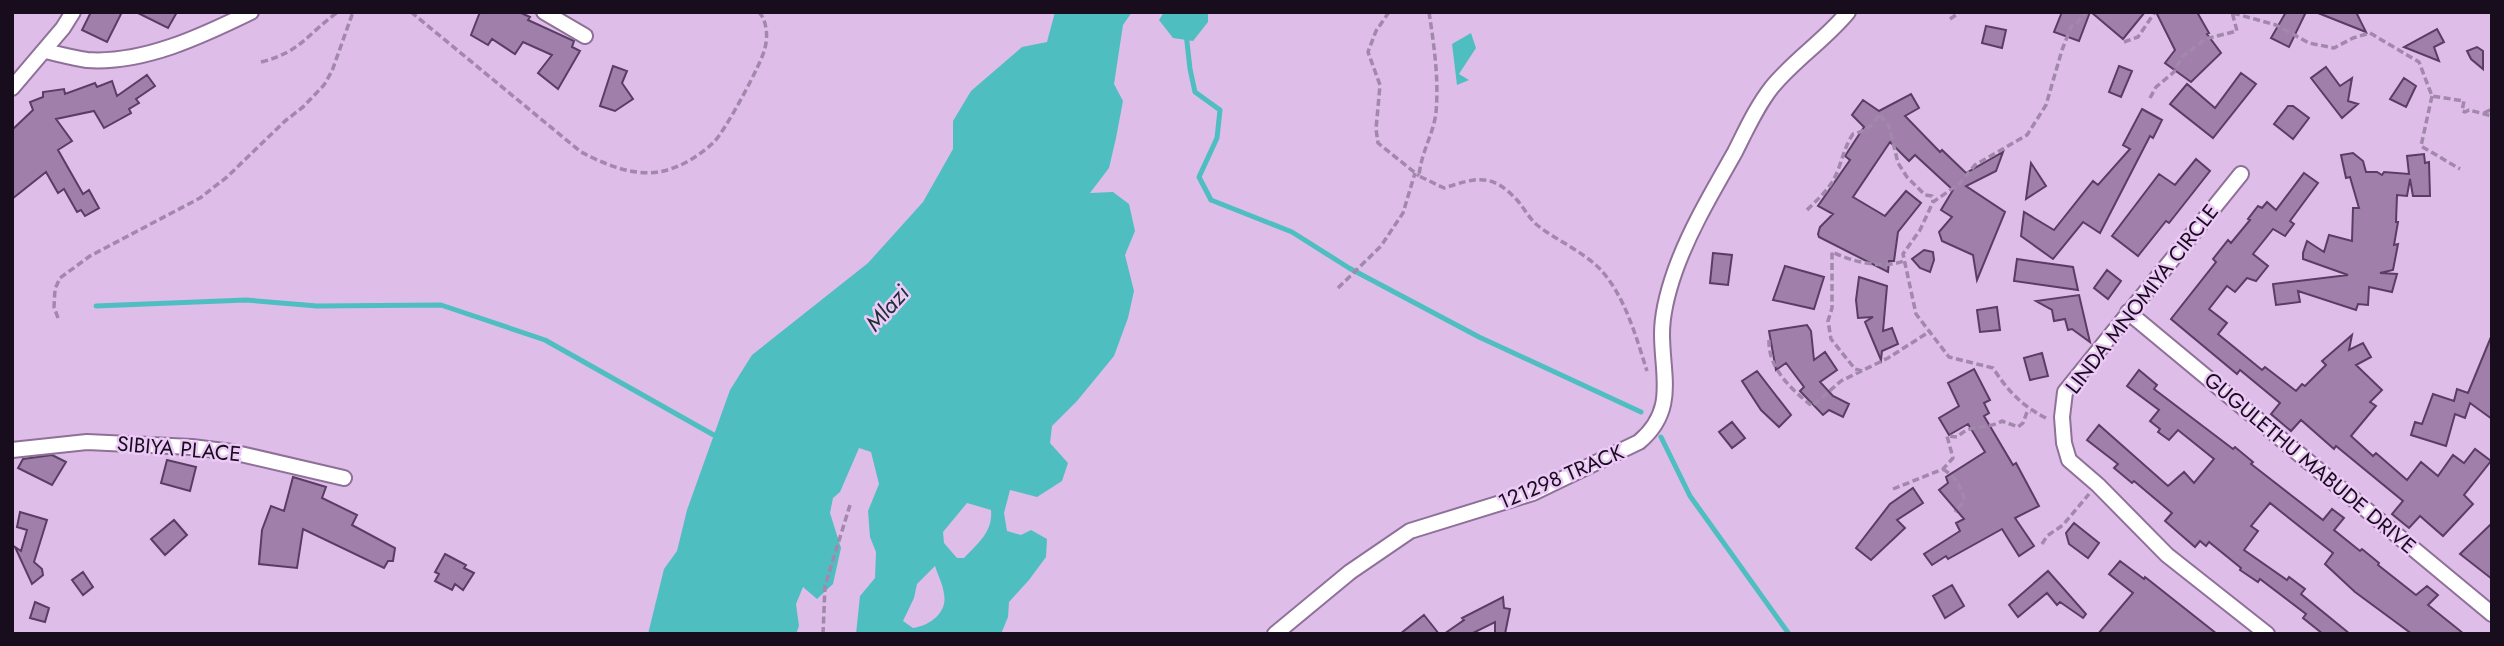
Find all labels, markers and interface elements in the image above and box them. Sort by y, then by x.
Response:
street label: LINDA MNOMIYA CIRCLE [2058,198,2226,400]
water label: Mlazi [857,276,918,339]
street label: GUGULETHU MABUDE DRIVE [2198,365,2422,561]
street label: SIBIYA PLACE [116,429,242,469]
street label: 121298 TRACK [1494,437,1629,517]

